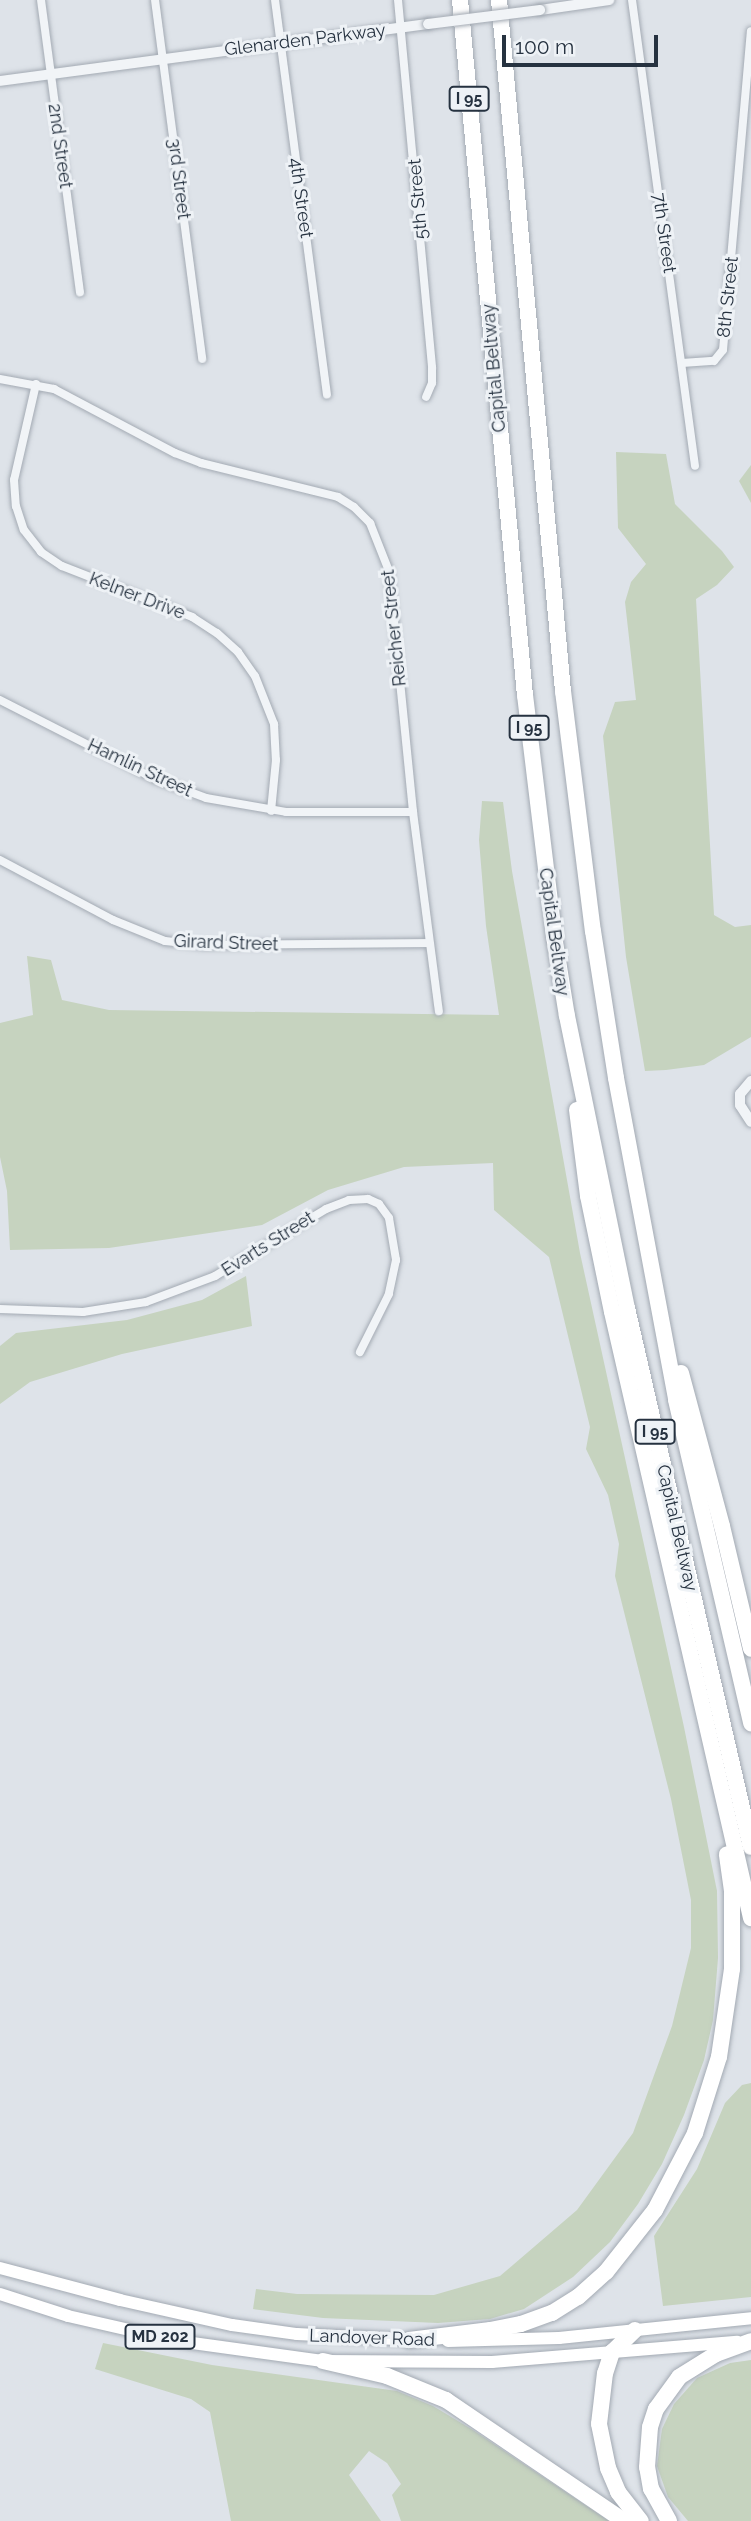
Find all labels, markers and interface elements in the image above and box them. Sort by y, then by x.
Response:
street label: Glenarden Parkway [223,19,387,61]
scale bar [506,21,662,65]
text: 100 m [515,34,574,59]
road number: I 95 [448,86,490,111]
street label: 2nd Street [43,102,77,190]
street label: 3rd Street [163,137,195,221]
street label: 4th Street [285,156,317,240]
street label: 5th Street [404,158,432,240]
street label: 7th Street [648,192,680,274]
street label: 8th Street [713,255,743,339]
street label: Capital Beltway [478,302,510,434]
street label: Kelner Drive [86,568,188,624]
street label: Reicher Street [377,568,411,688]
road number: I 95 [508,716,550,740]
street label: Hamlin Street [84,734,196,802]
street label: Capital Beltway [534,866,574,998]
street label: Girard Street [173,930,279,956]
street label: Evarts Street [218,1207,318,1281]
road number: I 95 [634,1420,676,1444]
street label: Capital Beltway [652,1462,702,1594]
road number: MD 202 [123,2324,197,2350]
street label: Landover Road [309,2325,435,2351]

